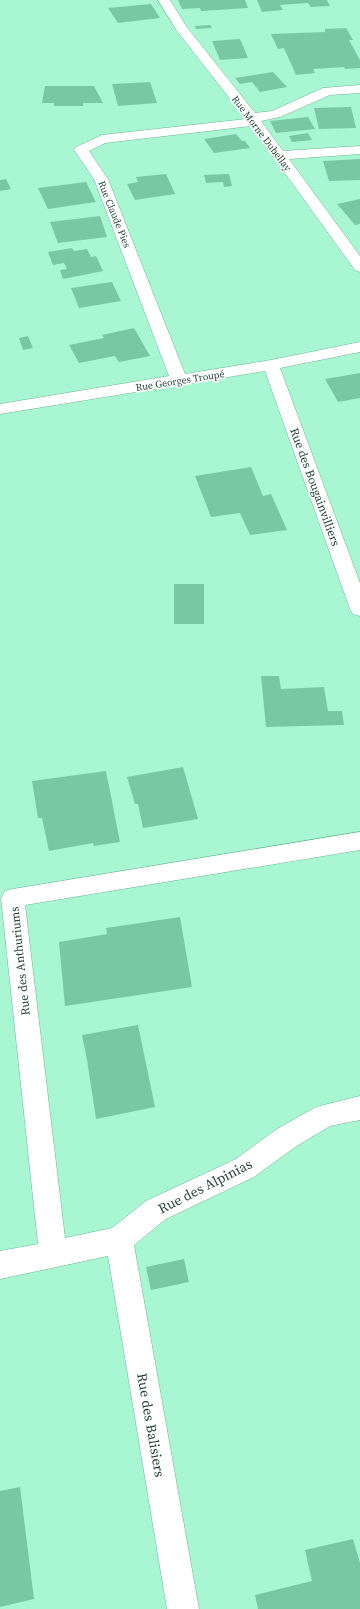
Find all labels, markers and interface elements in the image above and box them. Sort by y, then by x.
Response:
street label: Rue Morne Dubellay [229,93,295,174]
street label: Rue Claude Pies [95,179,134,250]
street label: Rue Georges Troupé [135,367,225,394]
street label: Rue des Bougainvilliers [286,426,344,548]
street label: Rue des Anthuriums [6,906,34,1016]
street label: Rue des Alpinias [154,1154,256,1218]
street label: Rue des Balisiers [132,1371,170,1479]

